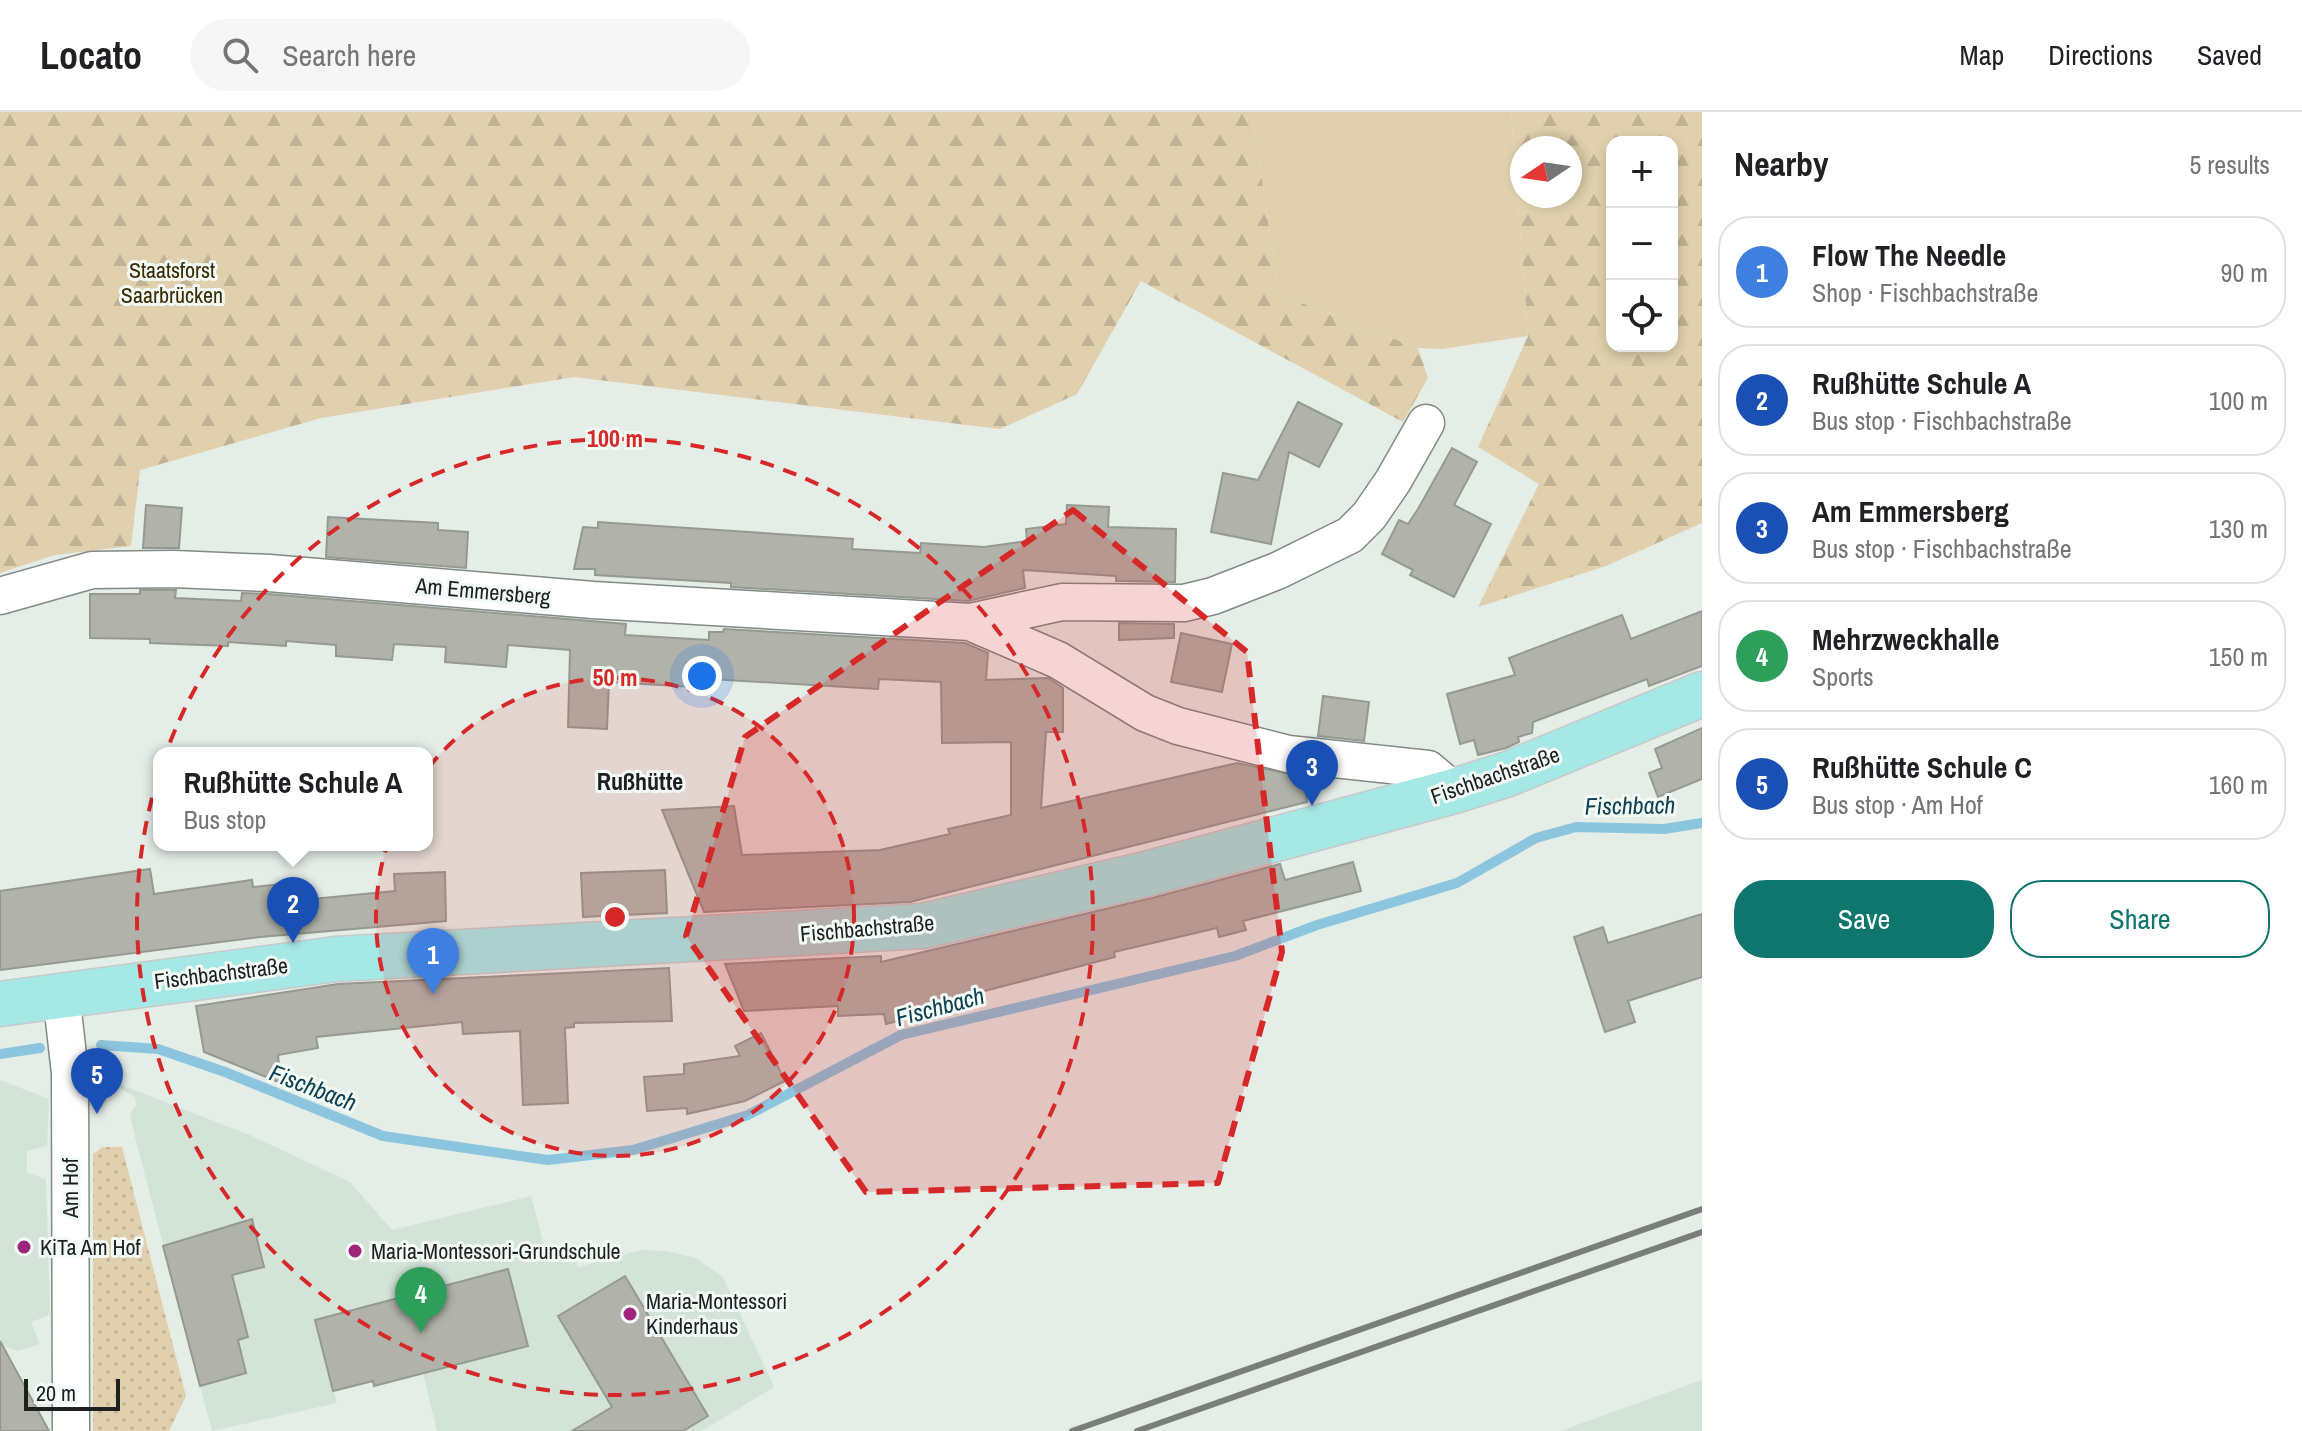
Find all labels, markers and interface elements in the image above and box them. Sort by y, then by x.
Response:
search box [190,19,750,91]
text: Locato [40,30,142,81]
icon: search [218,33,262,77]
text: Search here [282,35,416,75]
text: Map [1960,36,2004,74]
text: Directions [2048,36,2153,74]
text: Saved [2197,36,2262,74]
north arrow [1510,136,1582,208]
map controls [1606,136,1678,352]
button: + [1606,136,1678,208]
text: Nearby [1734,141,1829,187]
text: 5 results [2189,147,2270,182]
button: − [1606,208,1678,280]
text: Flow The Needle [1812,235,2006,275]
park label: Staatsforst Saarbrücken [121,255,223,310]
text: 1 [1756,255,1768,290]
text: 90 m [2221,255,2268,290]
text: Shop · Fischbachstraße [1812,275,2038,310]
button: locate [1606,280,1678,352]
text: Rußhütte Schule A [1812,363,2031,403]
text: 2 [1756,383,1768,418]
text: 100 m [2209,383,2268,418]
text: Bus stop · Fischbachstraße [1812,403,2072,438]
text: 100 m [587,422,643,454]
text: Am Emmersberg [1812,491,2009,531]
text: 3 [1756,511,1768,546]
text: 130 m [2209,511,2268,546]
text: Bus stop · Fischbachstraße [1812,531,2072,566]
street label: Am Emmersberg [413,570,552,612]
text: Mehrzweckhalle [1812,619,1999,659]
text: 4 [1756,639,1768,674]
text: 150 m [2209,639,2268,674]
your location [682,656,722,696]
text: Sports [1812,659,1874,694]
text: 50 m [593,661,637,693]
street label: Fischbachstraße [1427,739,1563,811]
pin: 3 [1286,740,1338,806]
popup [153,747,433,851]
text: Rußhütte Schule C [1812,747,2032,787]
text: Rußhütte Schule A [183,762,403,802]
district label: Rußhütte [597,765,683,797]
text: 5 [1756,767,1768,802]
text: 160 m [2209,767,2268,802]
text: Bus stop · Am Hof [1812,787,1983,822]
water label: Fischbach [1584,788,1676,822]
text: Bus stop [183,802,266,837]
pin: 2 [267,877,319,943]
button: Save [1734,880,1994,958]
button: Share [2010,880,2270,958]
centre of rings [601,903,629,931]
street label: Fischbachstraße [799,907,935,949]
pin: 1 [407,928,459,994]
street label: Fischbachstraße [152,950,290,996]
water label: Fischbach [892,979,988,1033]
pin: 5 [71,1048,123,1114]
water label: Fischbach [265,1056,361,1118]
street label: Am Hof [55,1157,85,1219]
place label: KiTa Am Hof [40,1232,142,1262]
place label: Maria-Montessori-Grundschule [371,1236,621,1266]
marker: KiTa Am Hof [15,1238,33,1256]
marker: Maria-Montessori-Grundschule [346,1242,364,1260]
pin: 4 [395,1267,447,1333]
place label: Maria-Montessori Kinderhaus [646,1286,787,1341]
marker: Maria-Montessori Kinderhaus [621,1305,639,1323]
scale bar [24,1375,120,1411]
text: 20 m [36,1378,76,1408]

